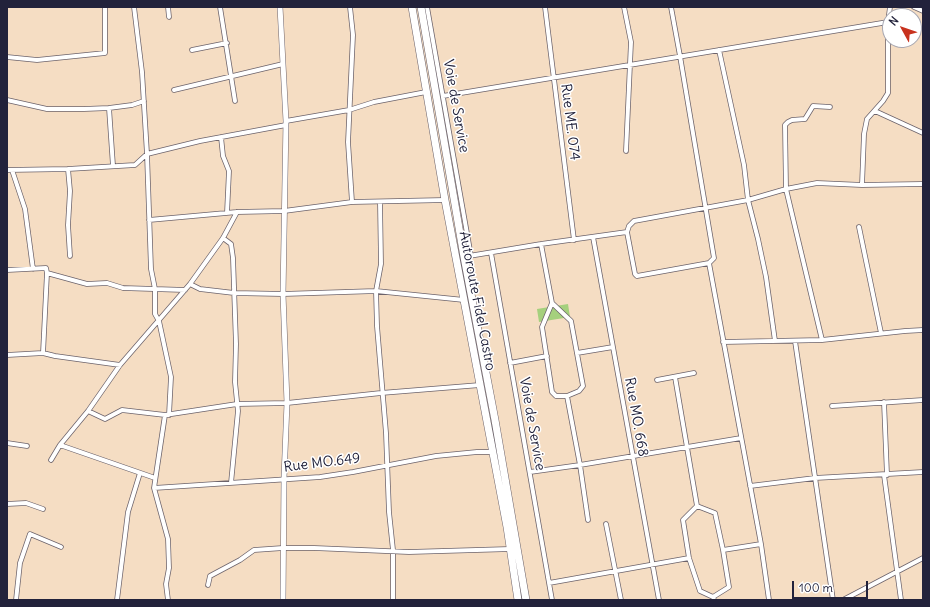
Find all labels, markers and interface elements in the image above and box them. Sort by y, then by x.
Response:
north arrow [882,8,922,48]
text: N [886,14,901,28]
street label: Voie de Service [440,58,472,154]
street label: Rue ME. 074 [557,83,583,161]
street label: Autoroute Fidel Castro [455,230,499,372]
street label: Voie de Service [516,376,548,472]
street label: Rue MO. 668 [621,376,651,458]
street label: Rue MO.649 [283,450,361,476]
scale bar [794,573,870,599]
text: 100 m [799,580,833,595]

